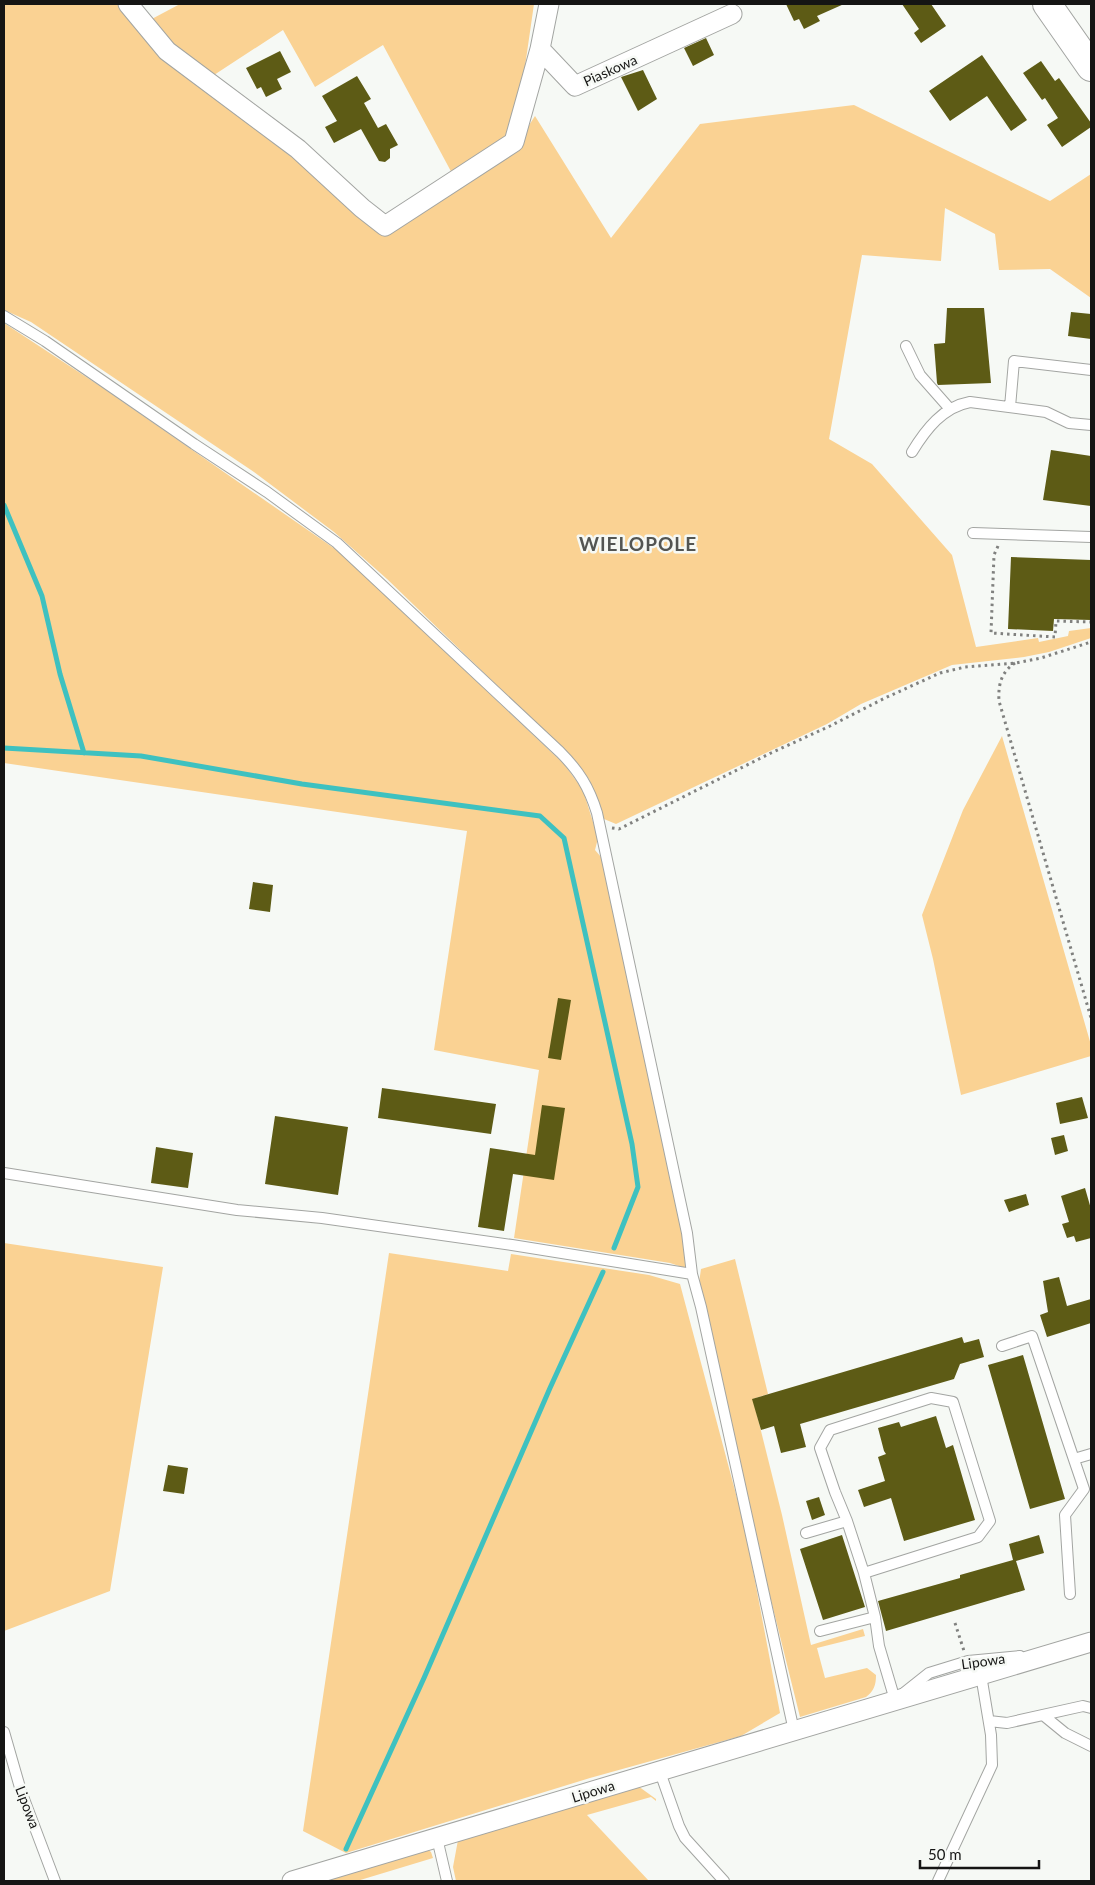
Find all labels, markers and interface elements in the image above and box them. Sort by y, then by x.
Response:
street label: Piaskowa [580,51,640,89]
district label: WIELOPOLE [579,532,697,555]
street label: Lipowa [960,1650,1006,1672]
street label: Lipowa [569,1776,617,1806]
street label: Lipowa [12,1783,44,1831]
scale bar [920,1838,1039,1870]
text: 50 m [928,1845,962,1863]

